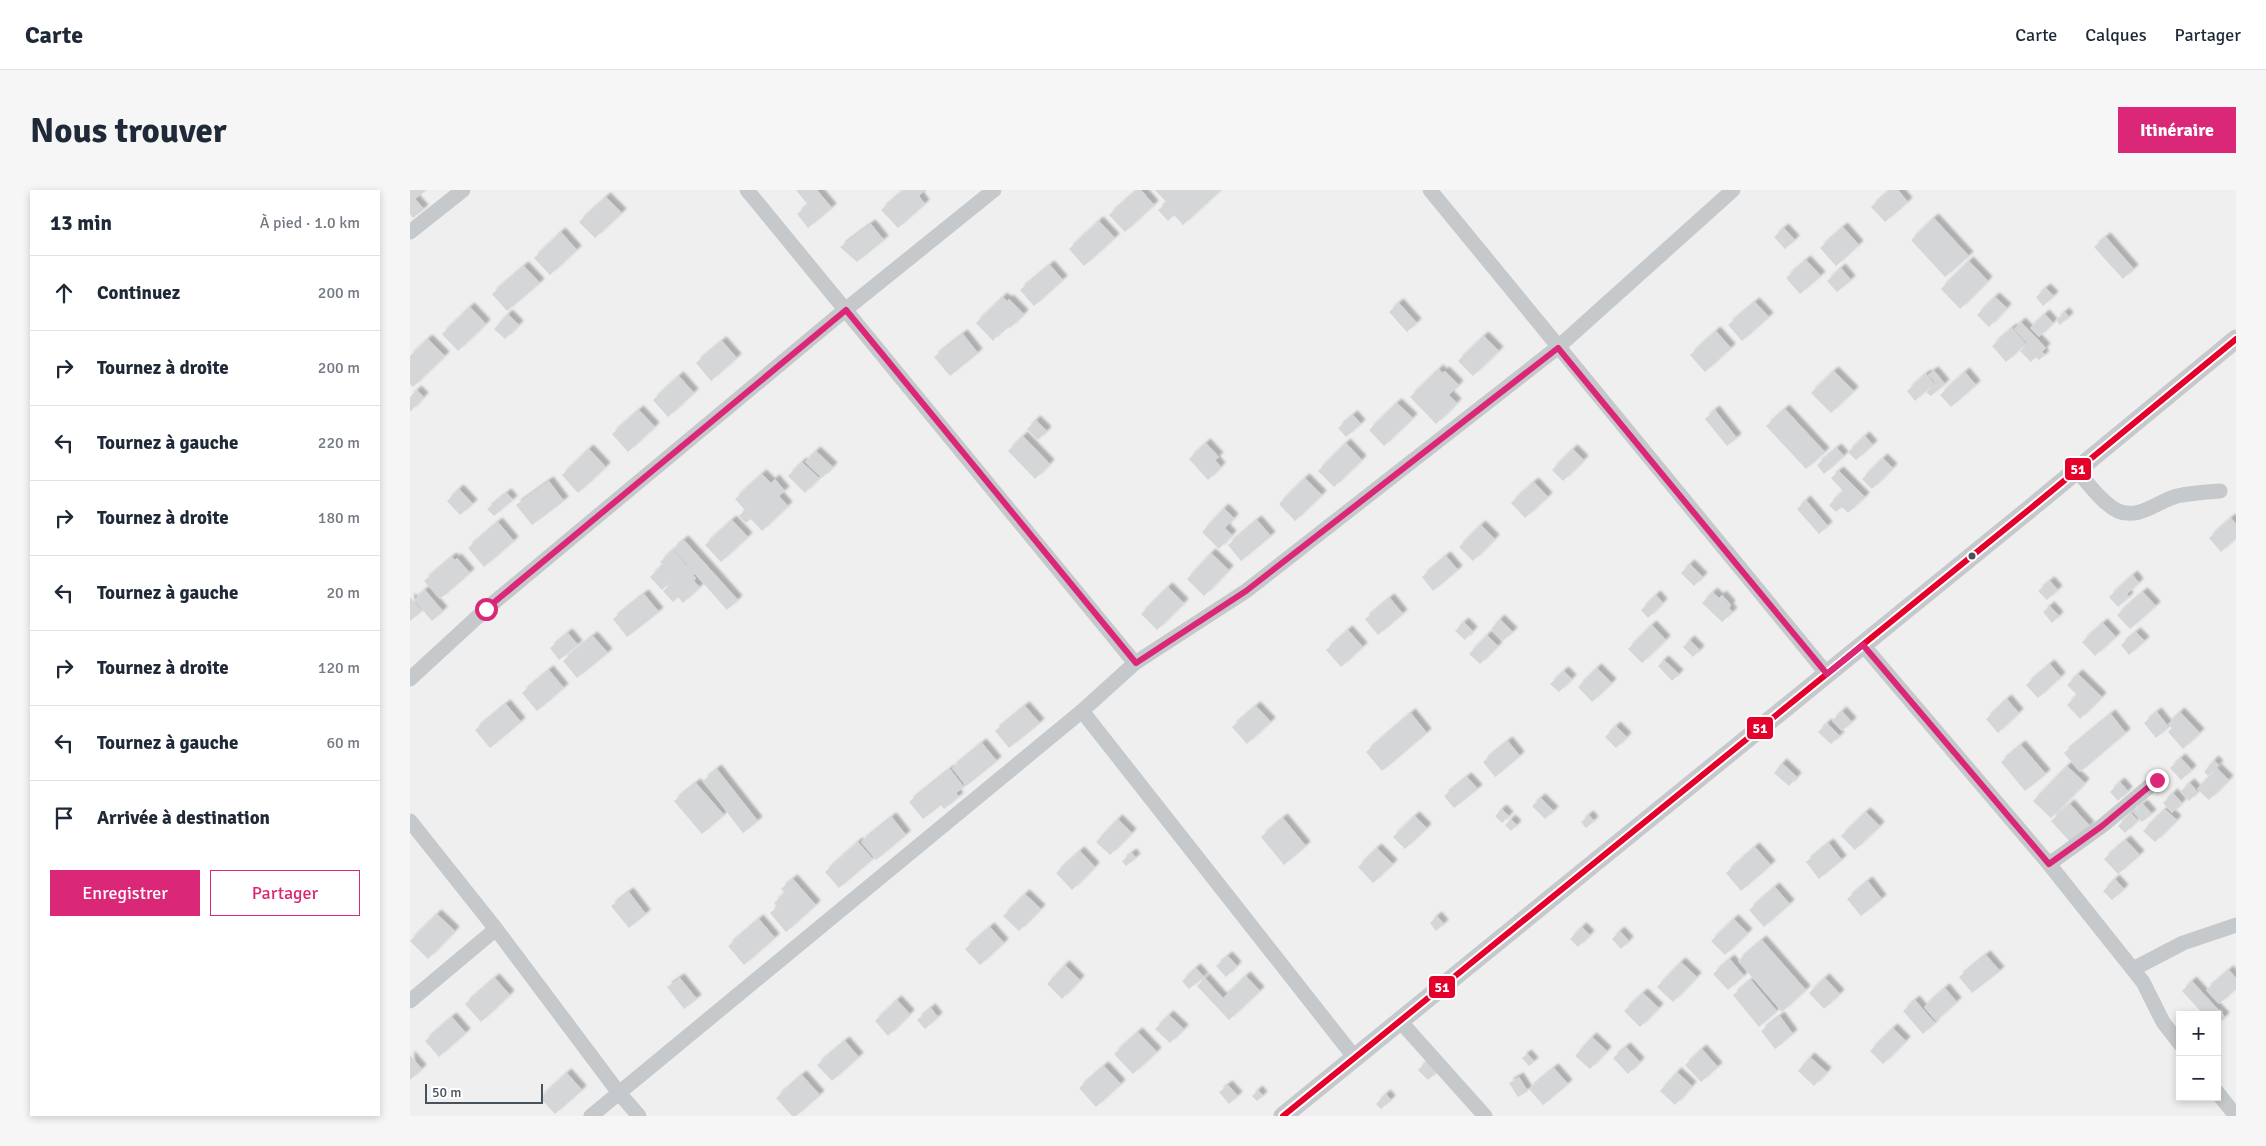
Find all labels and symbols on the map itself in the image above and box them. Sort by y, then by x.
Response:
line badge: 51 [2064,457,2092,481]
text: 51 [2070,461,2086,478]
unlabelled marker [1967,551,1977,561]
route start [475,598,498,621]
line badge: 51 [1746,716,1774,740]
text: 51 [1752,720,1768,737]
route end [2146,769,2169,792]
line badge: 51 [1428,975,1456,999]
text: 51 [1434,979,1450,996]
scale bar [425,1081,542,1104]

